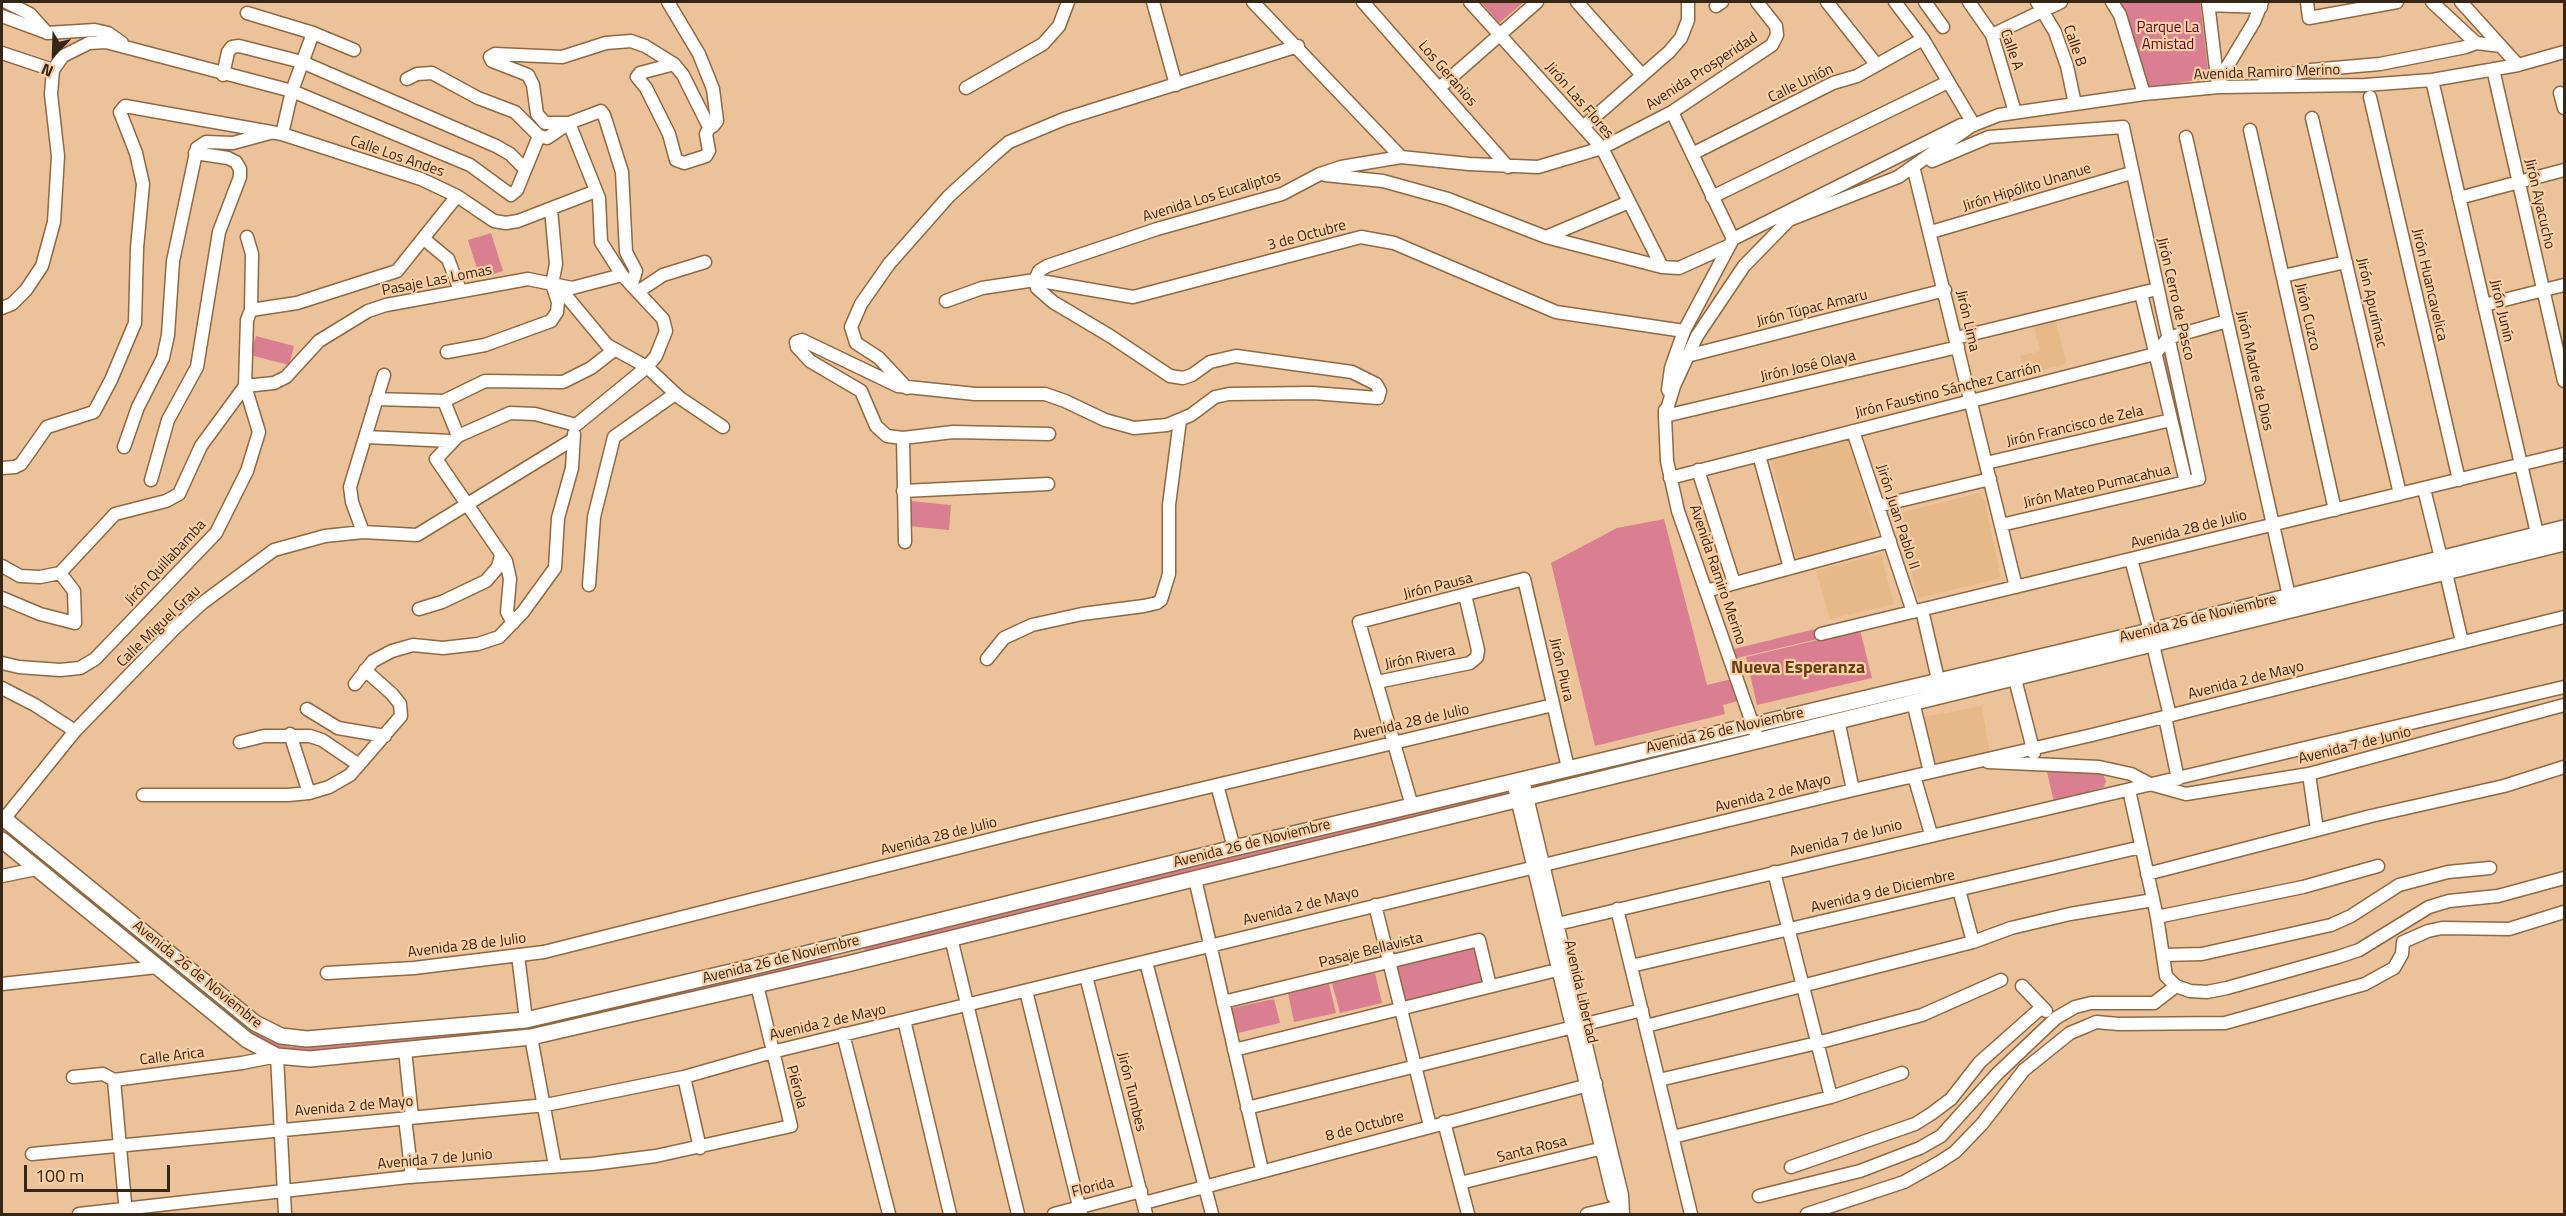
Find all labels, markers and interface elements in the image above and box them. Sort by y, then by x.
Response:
park label: Parque La Amistad [2137,19,2199,54]
street label: Calle B [2059,23,2089,69]
north arrow [24,24,84,84]
street label: Calle A [1996,27,2026,73]
street label: Avenida Prosperidad [1643,29,1761,115]
street label: Los Geranios [1414,38,1480,110]
text: N [37,57,57,84]
street label: Jirón Las Flores [1541,59,1617,143]
street label: Calle Unión [1765,60,1837,108]
street label: Avenida Ramiro Merino [2193,61,2341,85]
street label: Calle Los Andes [348,132,446,182]
street label: Jirón Ayacucho [2520,157,2558,251]
street label: Jirón Hipólito Unanue [1961,160,2093,216]
street label: Avenida Los Eucaliptos [1141,167,1283,227]
street label: 3 de Octubre [1266,217,1348,255]
street label: Jirón Huancavelica [2407,227,2451,343]
street label: Jirón Cerro de Pasco [2152,236,2198,362]
street label: Jirón Apurímac [2352,256,2390,350]
street label: Pasaje Las Lomas [380,261,494,301]
street label: Jirón Junín [2485,278,2517,344]
street label: Jirón Cuzco [2290,281,2324,353]
street label: Jirón Túpac Amaru [1755,286,1869,332]
street label: Jirón Lima [1951,289,1983,353]
street label: Jirón Madre de Dios [2231,309,2277,433]
street label: Jirón José Olaya [1759,347,1857,387]
street label: Jirón Faustino Sánchez Carrión [1853,359,2043,423]
street label: Jirón Francisco de Zela [2005,402,2145,452]
street label: Jirón Mateo Pumacahua [2022,461,2172,513]
street label: Jirón Juan Pablo II [1872,462,1922,572]
street label: Avenida Ramiro Merino [1685,503,1749,647]
street label: Avenida 28 de Julio [2129,507,2249,553]
street label: Jirón Quillabamba [122,516,210,610]
street label: Jirón Pausa [1402,570,1474,604]
street label: Calle Miguel Grau [113,583,205,671]
street label: Avenida 26 de Noviembre [2118,591,2278,647]
street label: Jirón Piura [1545,636,1577,704]
street label: Jirón Rivera [1383,642,1457,674]
district label: Nueva Esperanza [1731,658,1865,680]
street label: Avenida 2 de Mayo [2186,658,2306,704]
street label: Avenida 28 de Julio [1351,701,1471,745]
street label: Avenida 26 de Noviembre [1644,704,1806,758]
street label: Avenida 7 de Junio [2297,723,2413,769]
street label: Avenida 2 de Mayo [1713,771,1833,817]
street label: Avenida 28 de Julio [879,814,999,860]
street label: Avenida 26 de Noviembre [1172,816,1332,872]
street label: Avenida 7 de Junio [1788,816,1904,862]
street label: Avenida 9 de Diciembre [1809,867,1957,917]
street label: Avenida 2 de Mayo [1241,884,1361,930]
street label: Avenida 26 de Noviembre [129,917,265,1033]
street label: Pasaje Bellavista [1317,929,1425,973]
street label: Avenida 28 de Julio [407,930,527,962]
street label: Avenida 26 de Noviembre [701,932,861,988]
street label: Avenida Libertad [1559,939,1601,1045]
street label: Avenida 2 de Mayo [768,1001,888,1045]
street label: Calle Arica [139,1044,205,1070]
street label: Jirón Tumbes [1112,1050,1150,1134]
street label: Piérola [782,1064,810,1110]
street label: Avenida 2 de Mayo [294,1093,414,1121]
street label: 8 de Octubre [1324,1108,1406,1146]
street label: Santa Rosa [1495,1133,1569,1167]
street label: Avenida 7 de Junio [377,1146,493,1174]
scale bar [27,1153,172,1191]
text: 100 m [35,1162,84,1189]
street label: Florida [1070,1174,1116,1202]

